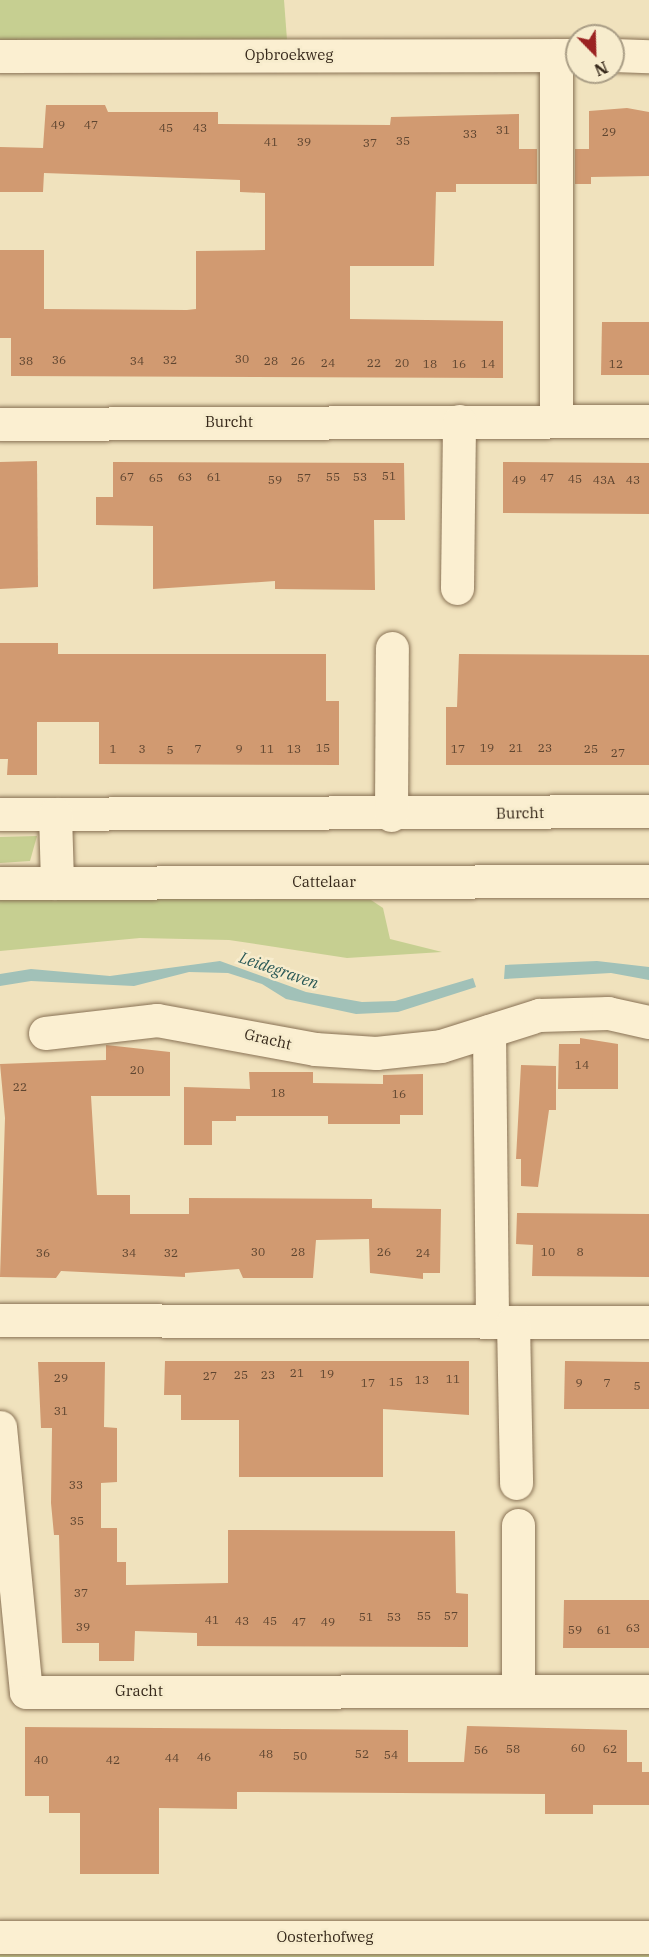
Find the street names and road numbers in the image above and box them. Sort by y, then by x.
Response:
street label: Opbroekweg [245,46,333,64]
street label: Burcht [205,413,253,431]
street label: Burcht [496,804,544,822]
street label: Cattelaar [292,873,356,891]
street label: Gracht [243,1025,293,1053]
street label: Gracht [115,1682,163,1700]
street label: Oosterhofweg [276,1928,374,1946]

